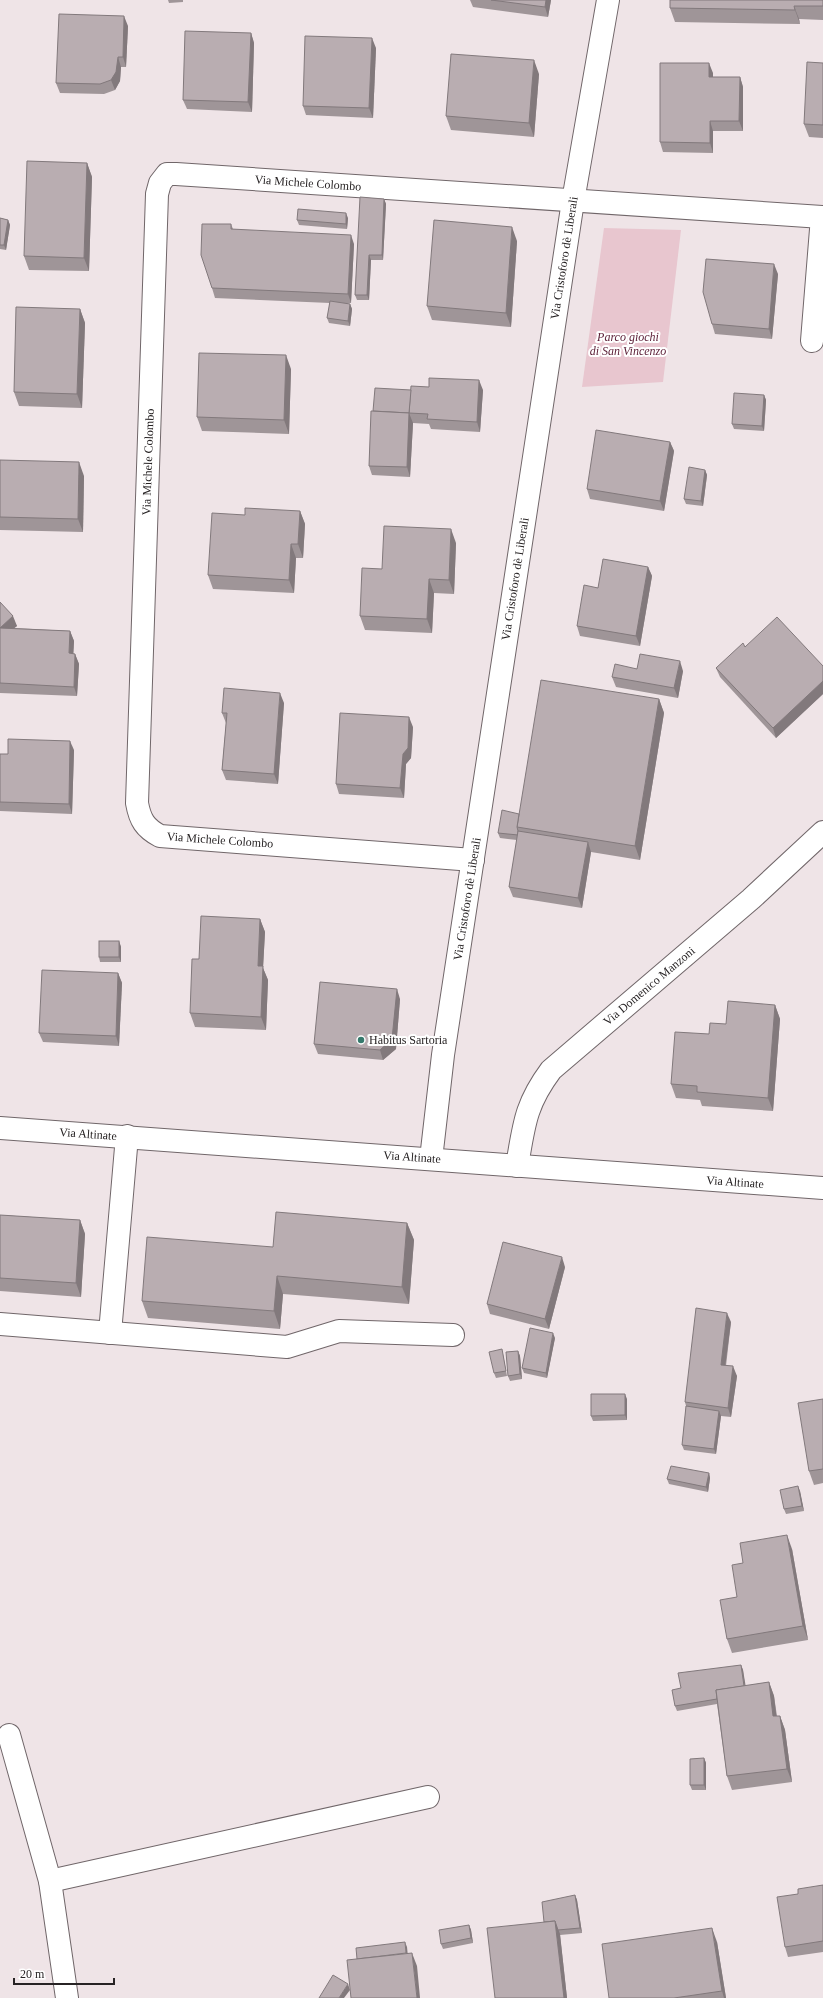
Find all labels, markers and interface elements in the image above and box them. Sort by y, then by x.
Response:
street label: Via Michele Colombo [254,172,362,194]
street label: Via Cristoforo dè Liberali [547,195,581,320]
park label: Parco giochi di San Vincenzo [590,330,666,358]
street label: Via Michele Colombo [139,408,157,516]
street label: Via Cristoforo dè Liberali [498,516,532,641]
street label: Via Michele Colombo [166,829,274,851]
street label: Via Cristoforo dè Liberali [450,836,484,961]
street label: Via Domenico Manzoni [600,943,698,1028]
place label: Habitus Sartoria [369,1033,448,1047]
marker: Habitus Sartoria [356,1035,366,1045]
street label: Via Altinate [59,1125,117,1143]
street label: Via Altinate [383,1148,441,1166]
street label: Via Altinate [706,1173,764,1191]
scale bar [14,1960,114,1986]
text: 20 m [20,1967,45,1981]

